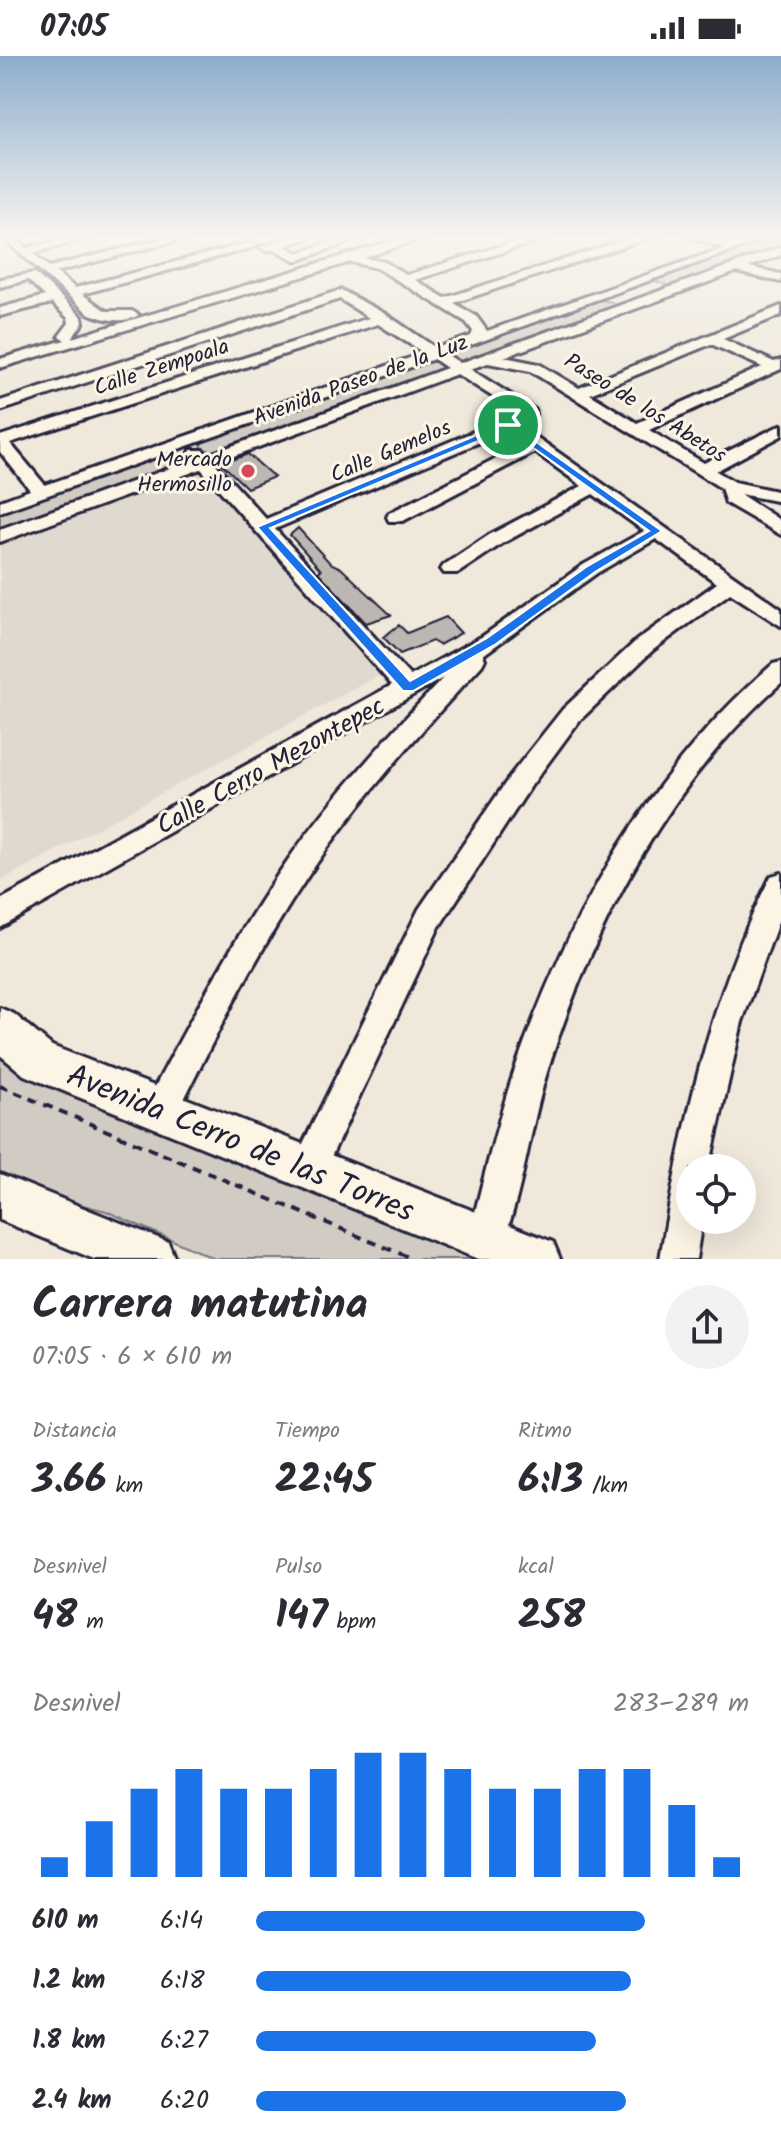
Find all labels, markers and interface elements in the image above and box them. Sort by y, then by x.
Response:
text: 07:05 [40,4,108,52]
street label: Avenida Paseo de la Luz [248,326,474,437]
street label: Calle Zempoala [90,330,234,407]
street label: Paseo de los Abetos [556,345,733,474]
pin [474,391,542,459]
icon: arrive [486,403,530,447]
street label: Calle Gemelos [325,411,458,494]
place label: Mercado Hermosillo [137,443,232,503]
marker: Mercado Hermosillo [239,462,257,480]
street label: Calle Cerro Mezontepec [149,686,393,847]
street label: Avenida Cerro de las Torres [58,1051,422,1238]
map controls [676,1154,756,1234]
button: locate [676,1154,756,1234]
text: Carrera matutina [32,1271,368,1341]
button: share [665,1285,749,1369]
text: 07:05 · 6 × 610 m [32,1336,232,1378]
text: Distancia [32,1414,117,1449]
text: Tiempo [275,1414,340,1449]
text: Ritmo [518,1414,572,1449]
text: 3.66 [32,1449,107,1513]
text: 22:45 [275,1449,374,1513]
text: 6:13 [518,1449,583,1513]
text: km [107,1469,143,1504]
text: /km [583,1469,628,1504]
text: Desnivel [32,1550,107,1585]
text: Pulso [275,1550,322,1585]
text: kcal [518,1550,554,1585]
text: 48 [32,1585,77,1649]
text: 147 [275,1585,328,1649]
text: 258 [518,1585,585,1649]
text: m [77,1605,104,1640]
text: bpm [328,1605,376,1640]
text: Desnivel [32,1683,121,1725]
text: 283–289 m [613,1683,749,1725]
text: 610 m [32,1900,99,1942]
text: 6:14 [160,1900,203,1942]
text: 1.2 km [32,1960,105,2002]
text: 6:18 [160,1960,205,2002]
text: 1.8 km [32,2020,105,2062]
text: 6:27 [160,2020,208,2062]
text: 2.4 km [32,2080,112,2122]
text: 6:20 [160,2080,209,2122]

